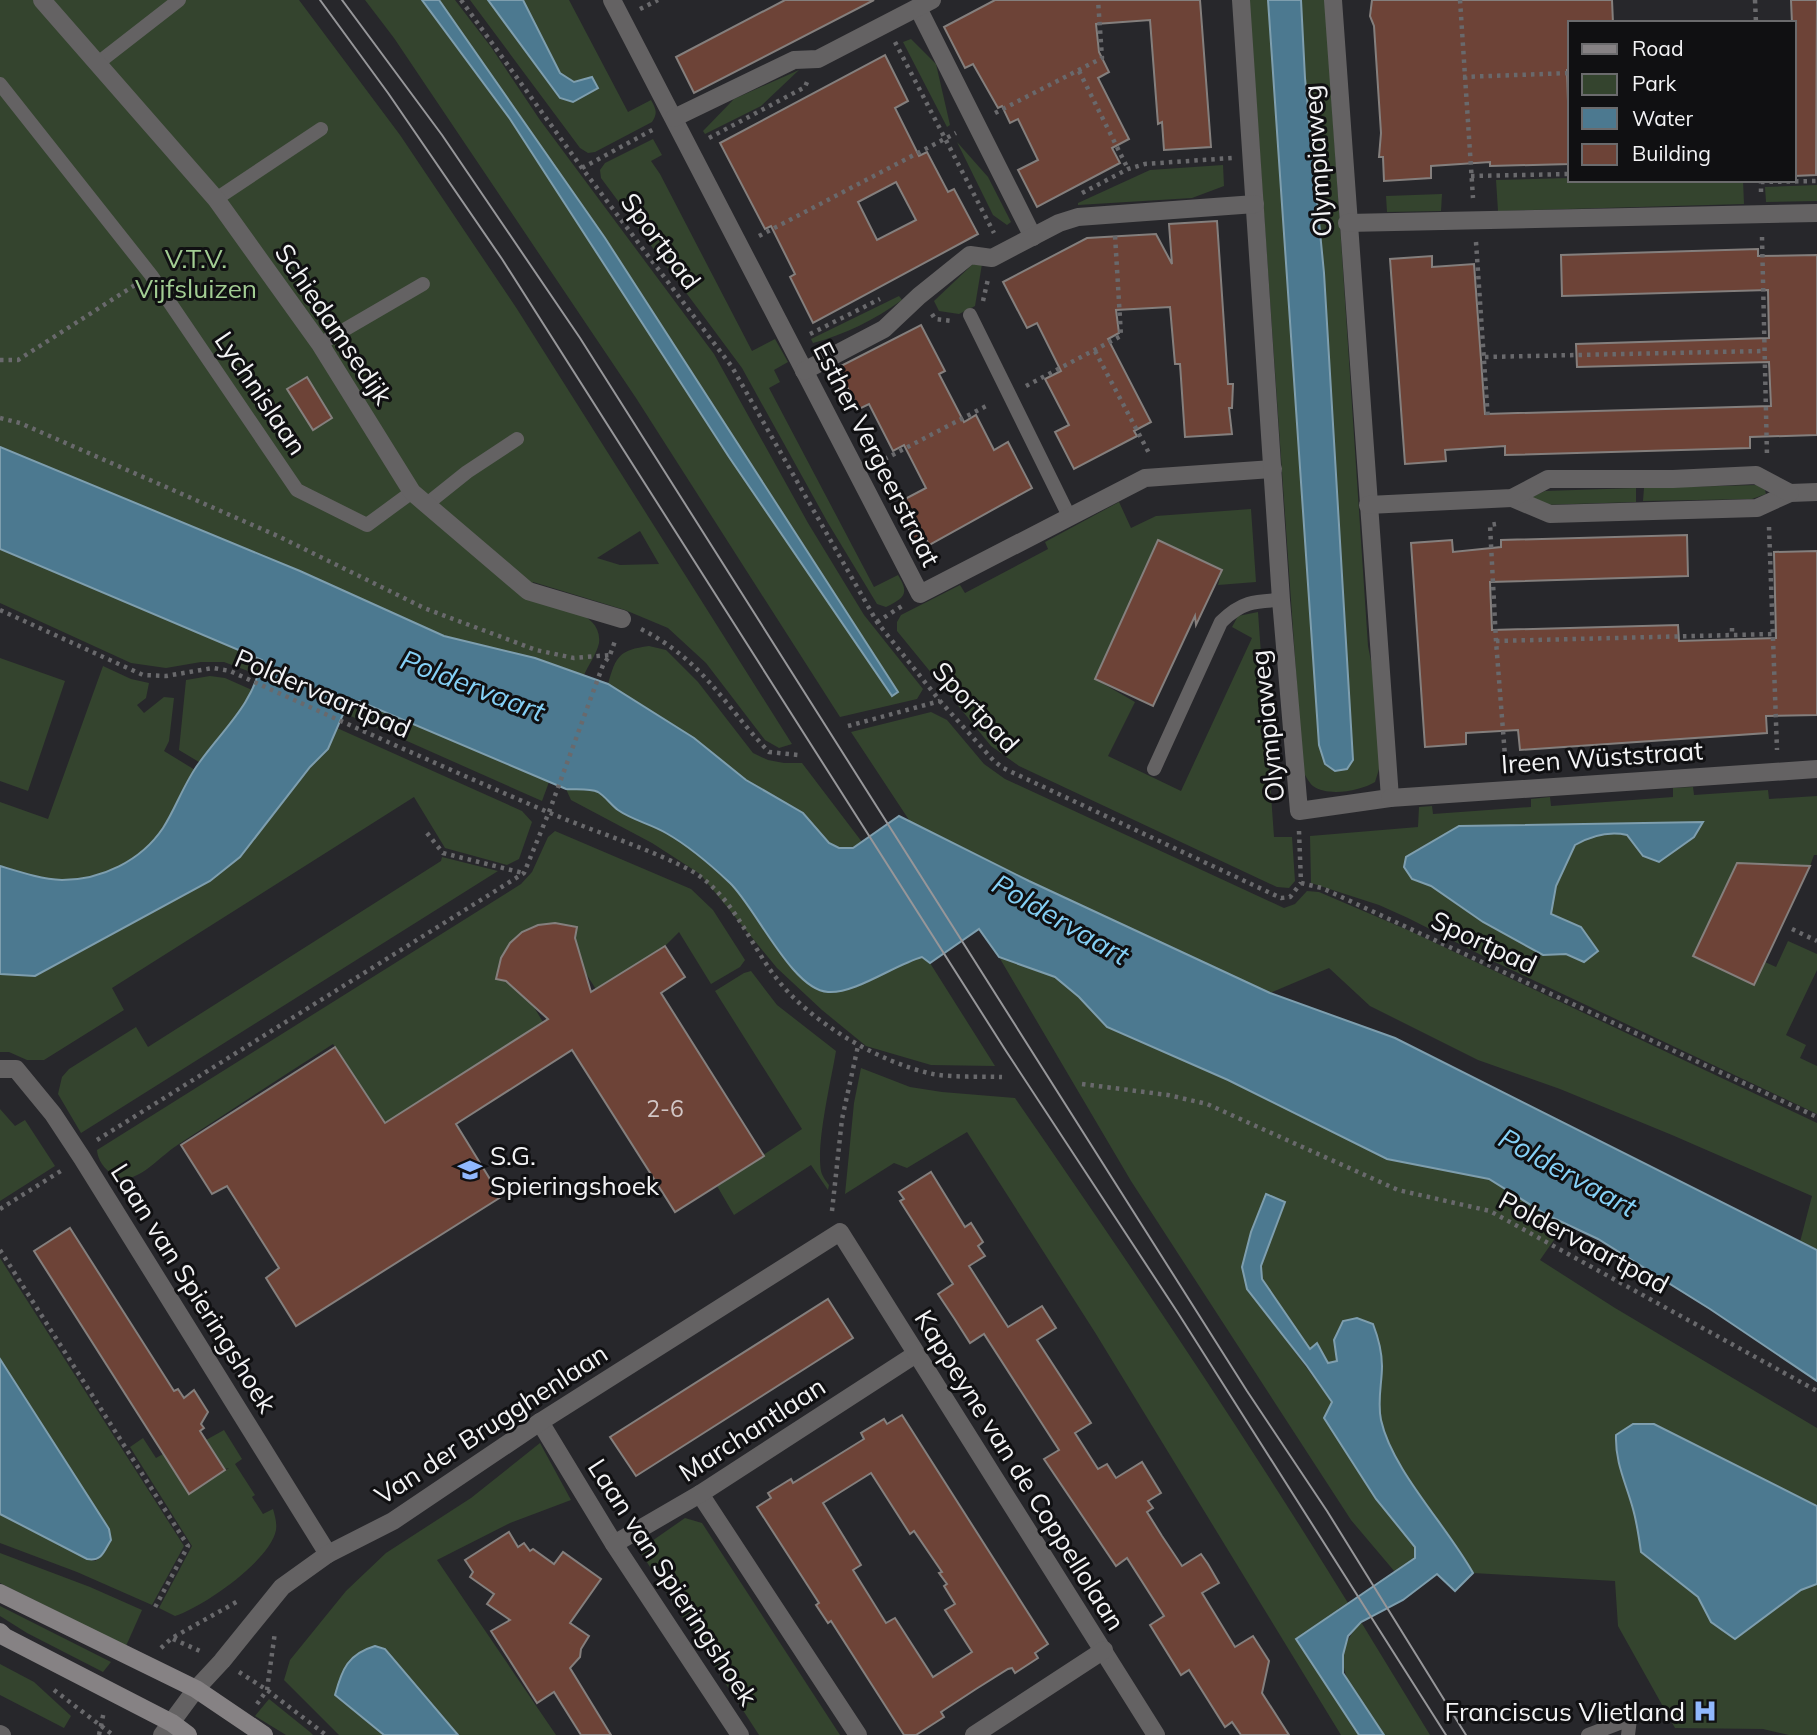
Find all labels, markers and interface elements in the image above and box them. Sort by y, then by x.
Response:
legend [1568,21,1796,182]
text: Road [1632,35,1683,61]
text: Park [1632,70,1676,96]
street label: Olympiaweg [1295,84,1339,238]
text: Water [1632,105,1693,131]
text: Building [1632,140,1711,166]
street label: Sportpad [614,186,708,296]
street label: Schiedamsedijk [268,237,400,411]
park label: V.T.V. Vijfsluizen [135,242,257,305]
street label: Lychnislaan [208,325,314,461]
street label: Esther Vergeerstraat [806,336,948,572]
street label: Poldervaartpad [230,641,416,745]
water label: Poldervaart [396,641,551,729]
street label: Olympiaweg [1243,648,1291,804]
street label: Sportpad [926,655,1026,759]
street label: Ireen Wüststraat [1500,733,1704,781]
water label: Poldervaart [986,866,1137,973]
street label: Sportpad [1426,903,1542,981]
house number: 2-6 [646,1094,684,1123]
water label: Poldervaart [1493,1120,1644,1225]
place label: S.G. Spieringshoek [490,1139,660,1202]
school or university icon: S.G. Spieringshoek [456,1156,484,1184]
street label: Laan van Spieringshoek [104,1157,285,1419]
street label: Poldervaartpad [1493,1183,1675,1301]
street label: Kappeyne van de Coppellolaan [907,1304,1133,1636]
street label: Van der Brugghenlaan [368,1336,614,1512]
street label: Marchantlaan [673,1369,831,1489]
street label: Laan van Spieringshoek [581,1452,766,1712]
place label: Franciscus Vlietland [1445,1695,1685,1728]
hospital icon: Franciscus Vlietland [1691,1697,1719,1725]

